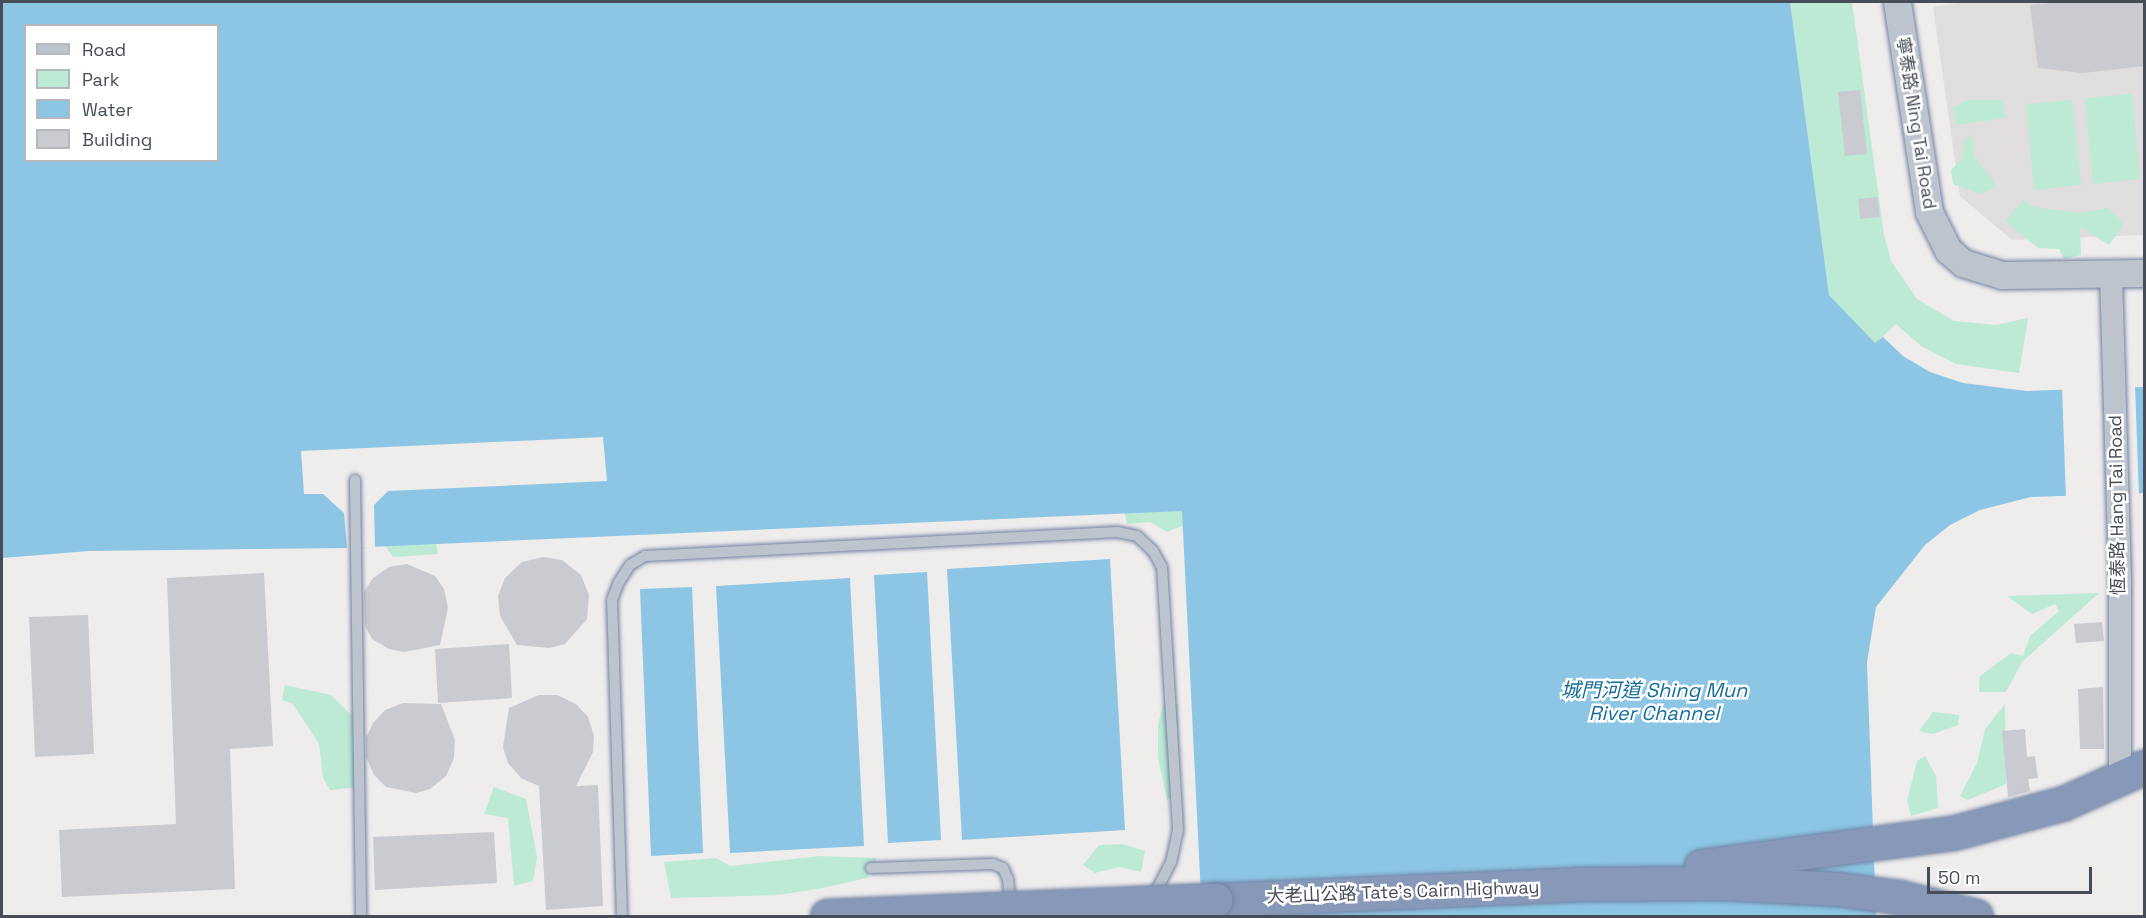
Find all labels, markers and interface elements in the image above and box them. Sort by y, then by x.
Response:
legend [24,24,219,162]
street label: 寧泰路 Ning Tai Road [1892,35,1940,211]
text: Road [82,38,126,61]
text: Park [82,68,119,91]
text: Water [82,98,133,121]
text: Building [82,128,152,151]
street label: 恆泰路 Hang Tai Road [2105,415,2129,595]
water label: 城門河道 Shing Mun River Channel [1561,678,1747,725]
scale bar [1930,855,2095,893]
text: 50 m [1938,866,1980,889]
street label: 大老山公路 Tate's Cairn Highway [1266,876,1540,908]

